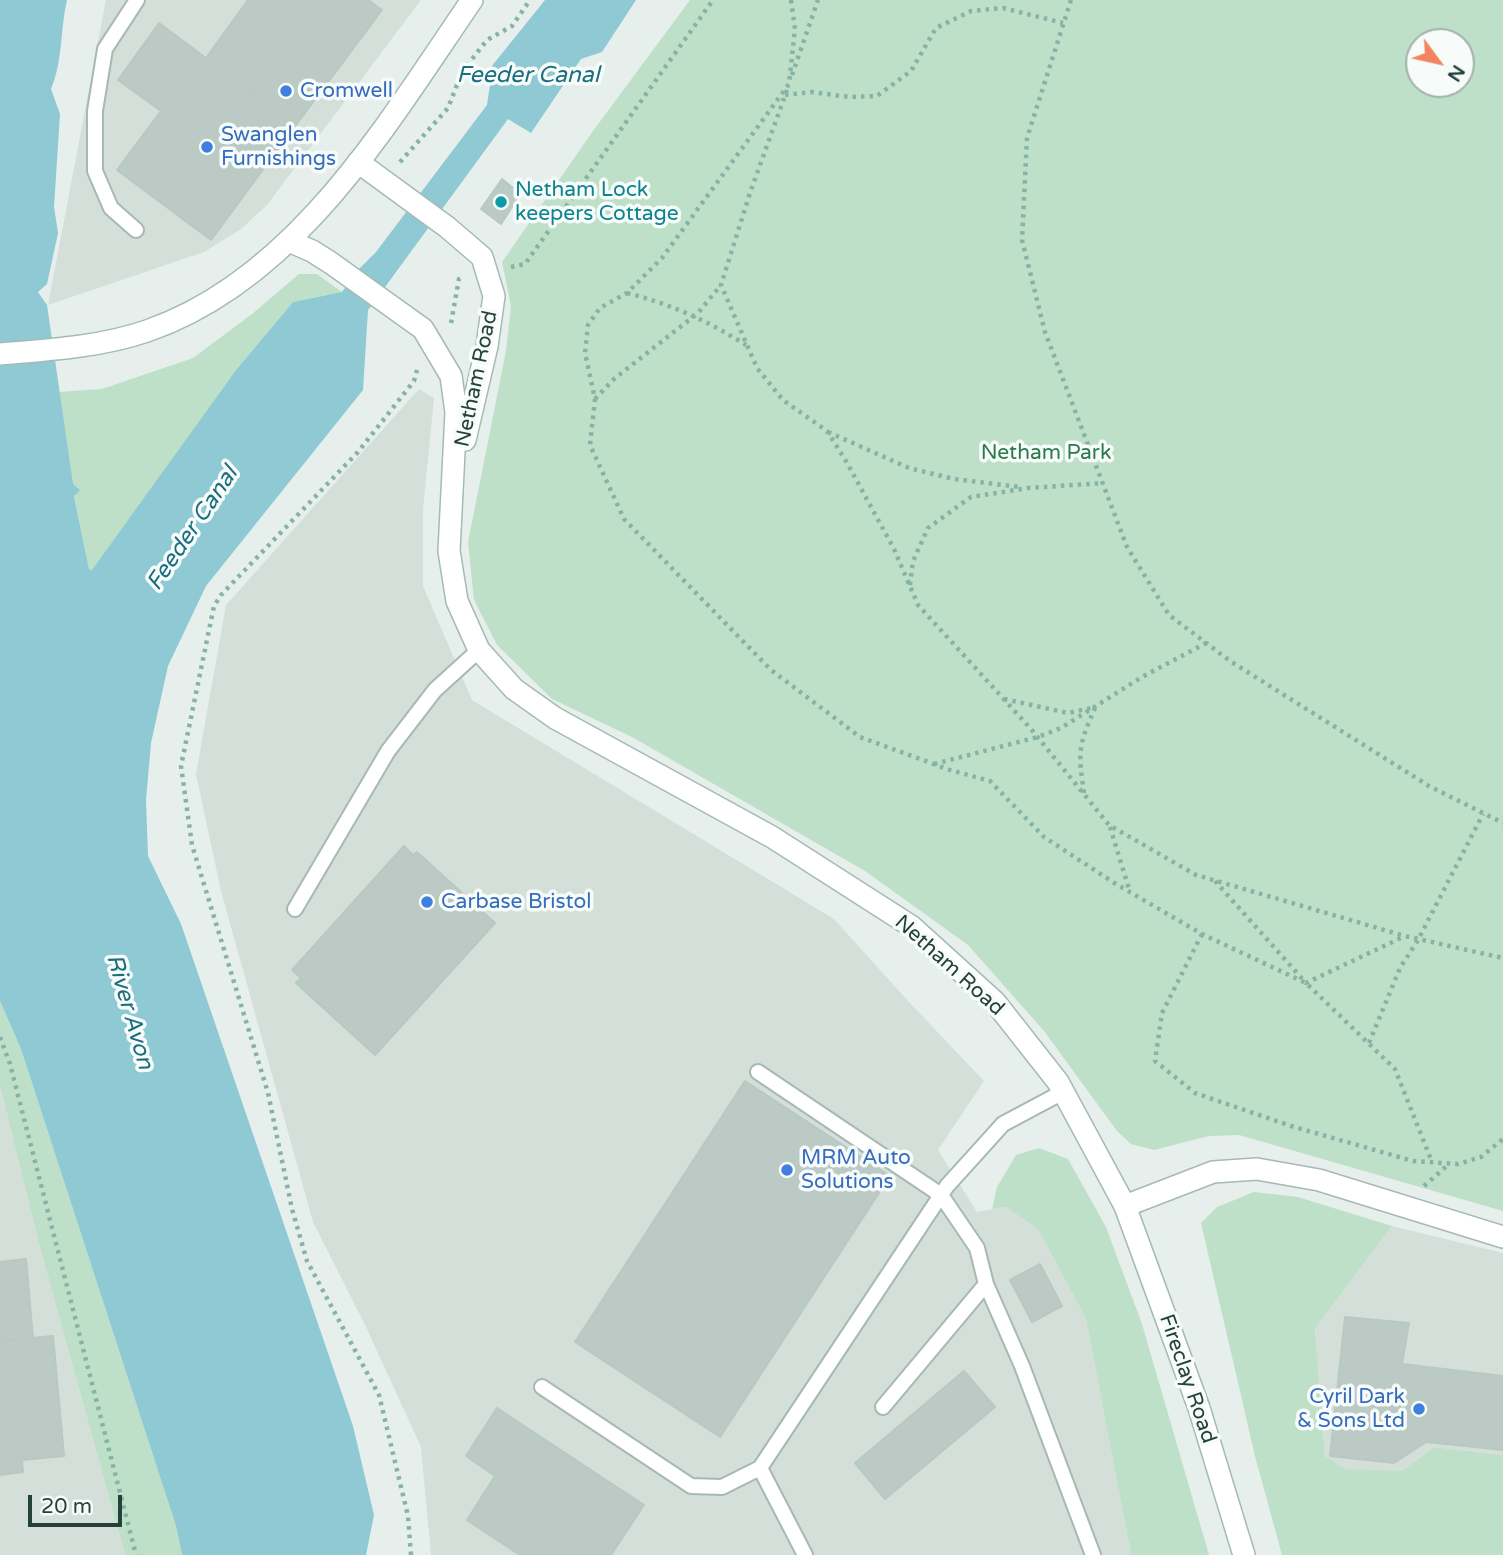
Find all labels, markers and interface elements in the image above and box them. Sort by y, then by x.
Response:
north arrow [1405,28,1475,98]
text: N [1443,61,1469,86]
water label: Feeder Canal [457,62,599,90]
place label: Cromwell [300,78,393,104]
marker: Cromwell [278,83,294,99]
place label: Swanglen Furnishings [221,122,336,172]
marker: Swanglen Furnishings [199,139,215,155]
place label: Netham Lock keepers Cottage [515,177,679,227]
marker: Netham Lock keepers Cottage [493,194,509,210]
street label: Netham Road [450,309,504,449]
park label: Netham Park [981,440,1111,466]
water label: Feeder Canal [142,462,244,596]
place label: Carbase Bristol [441,889,591,915]
marker: Carbase Bristol [419,894,435,910]
street label: Netham Road [889,910,1009,1022]
water label: River Avon [99,951,159,1073]
place label: MRM Auto Solutions [801,1145,911,1195]
marker: MRM Auto Solutions [779,1162,795,1178]
street label: Fireclay Road [1153,1311,1221,1447]
place label: Cyril Dark & Sons Ltd [1297,1384,1405,1434]
marker: Cyril Dark & Sons Ltd [1411,1401,1427,1417]
scale bar [32,1482,126,1526]
text: 20 m [41,1494,92,1519]

